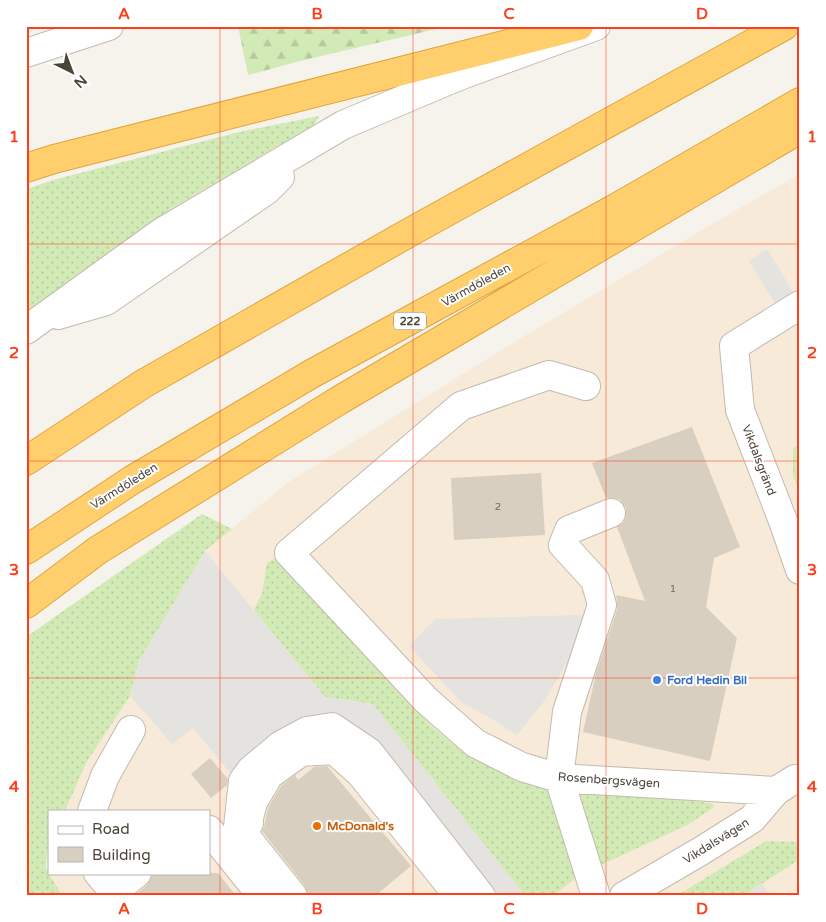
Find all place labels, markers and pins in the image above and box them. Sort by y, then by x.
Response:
place label: Ford Hedin Bil [667,673,747,687]
marker: Ford Hedin Bil [651,674,663,686]
place label: McDonald's [327,819,394,833]
marker: McDonald's [311,820,323,832]

